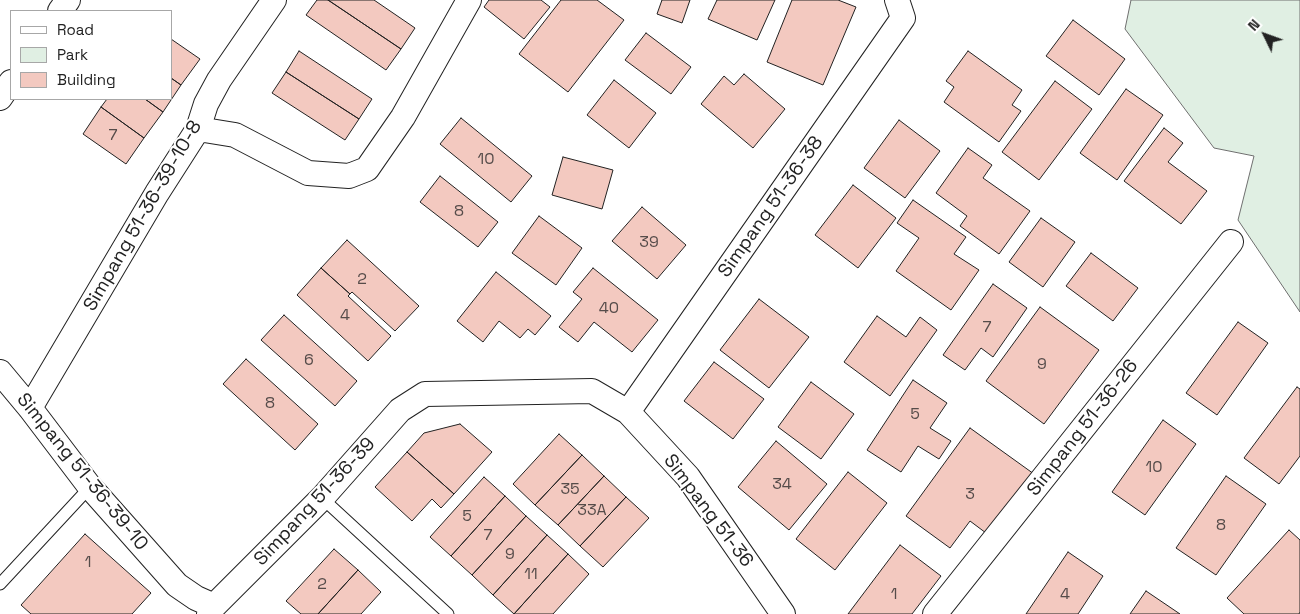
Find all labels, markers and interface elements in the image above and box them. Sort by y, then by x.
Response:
legend [10,10,172,100]
north arrow [1240,10,1290,60]
text: N [1244,15,1264,34]
text: Road [57,20,94,39]
text: Park [57,45,88,64]
text: Building [57,70,116,89]
street label: Simpang 51-36-39-10-8 [79,117,207,315]
house number: 7 [108,126,118,146]
street label: Simpang 51-36-38 [714,132,828,282]
house number: 10 [478,150,494,170]
house number: 8 [454,202,464,222]
house number: 39 [639,233,659,253]
house number: 2 [357,270,367,290]
house number: 40 [599,299,619,319]
house number: 4 [340,306,350,326]
house number: 7 [982,318,992,338]
house number: 6 [304,351,314,371]
street label: Simpang 51-36-26 [1023,355,1143,501]
house number: 9 [1037,355,1047,375]
street label: Simpang 51-36-39-10 [12,389,152,555]
house number: 8 [265,394,275,414]
house number: 5 [910,405,920,425]
street label: Simpang 51-36-39 [250,433,380,571]
street label: Simpang 51-36 [658,450,758,572]
house number: 10 [1146,458,1162,478]
house number: 34 [772,475,792,495]
house number: 35 [560,480,580,500]
house number: 3 [965,485,975,505]
house number: 33A [577,501,607,521]
house number: 5 [462,507,472,527]
house number: 8 [1216,516,1226,536]
house number: 7 [483,526,493,546]
house number: 9 [505,545,515,565]
house number: 1 [85,553,91,573]
house number: 11 [524,565,538,585]
house number: 2 [317,575,327,595]
house number: 1 [891,585,897,605]
house number: 4 [1060,585,1070,605]

